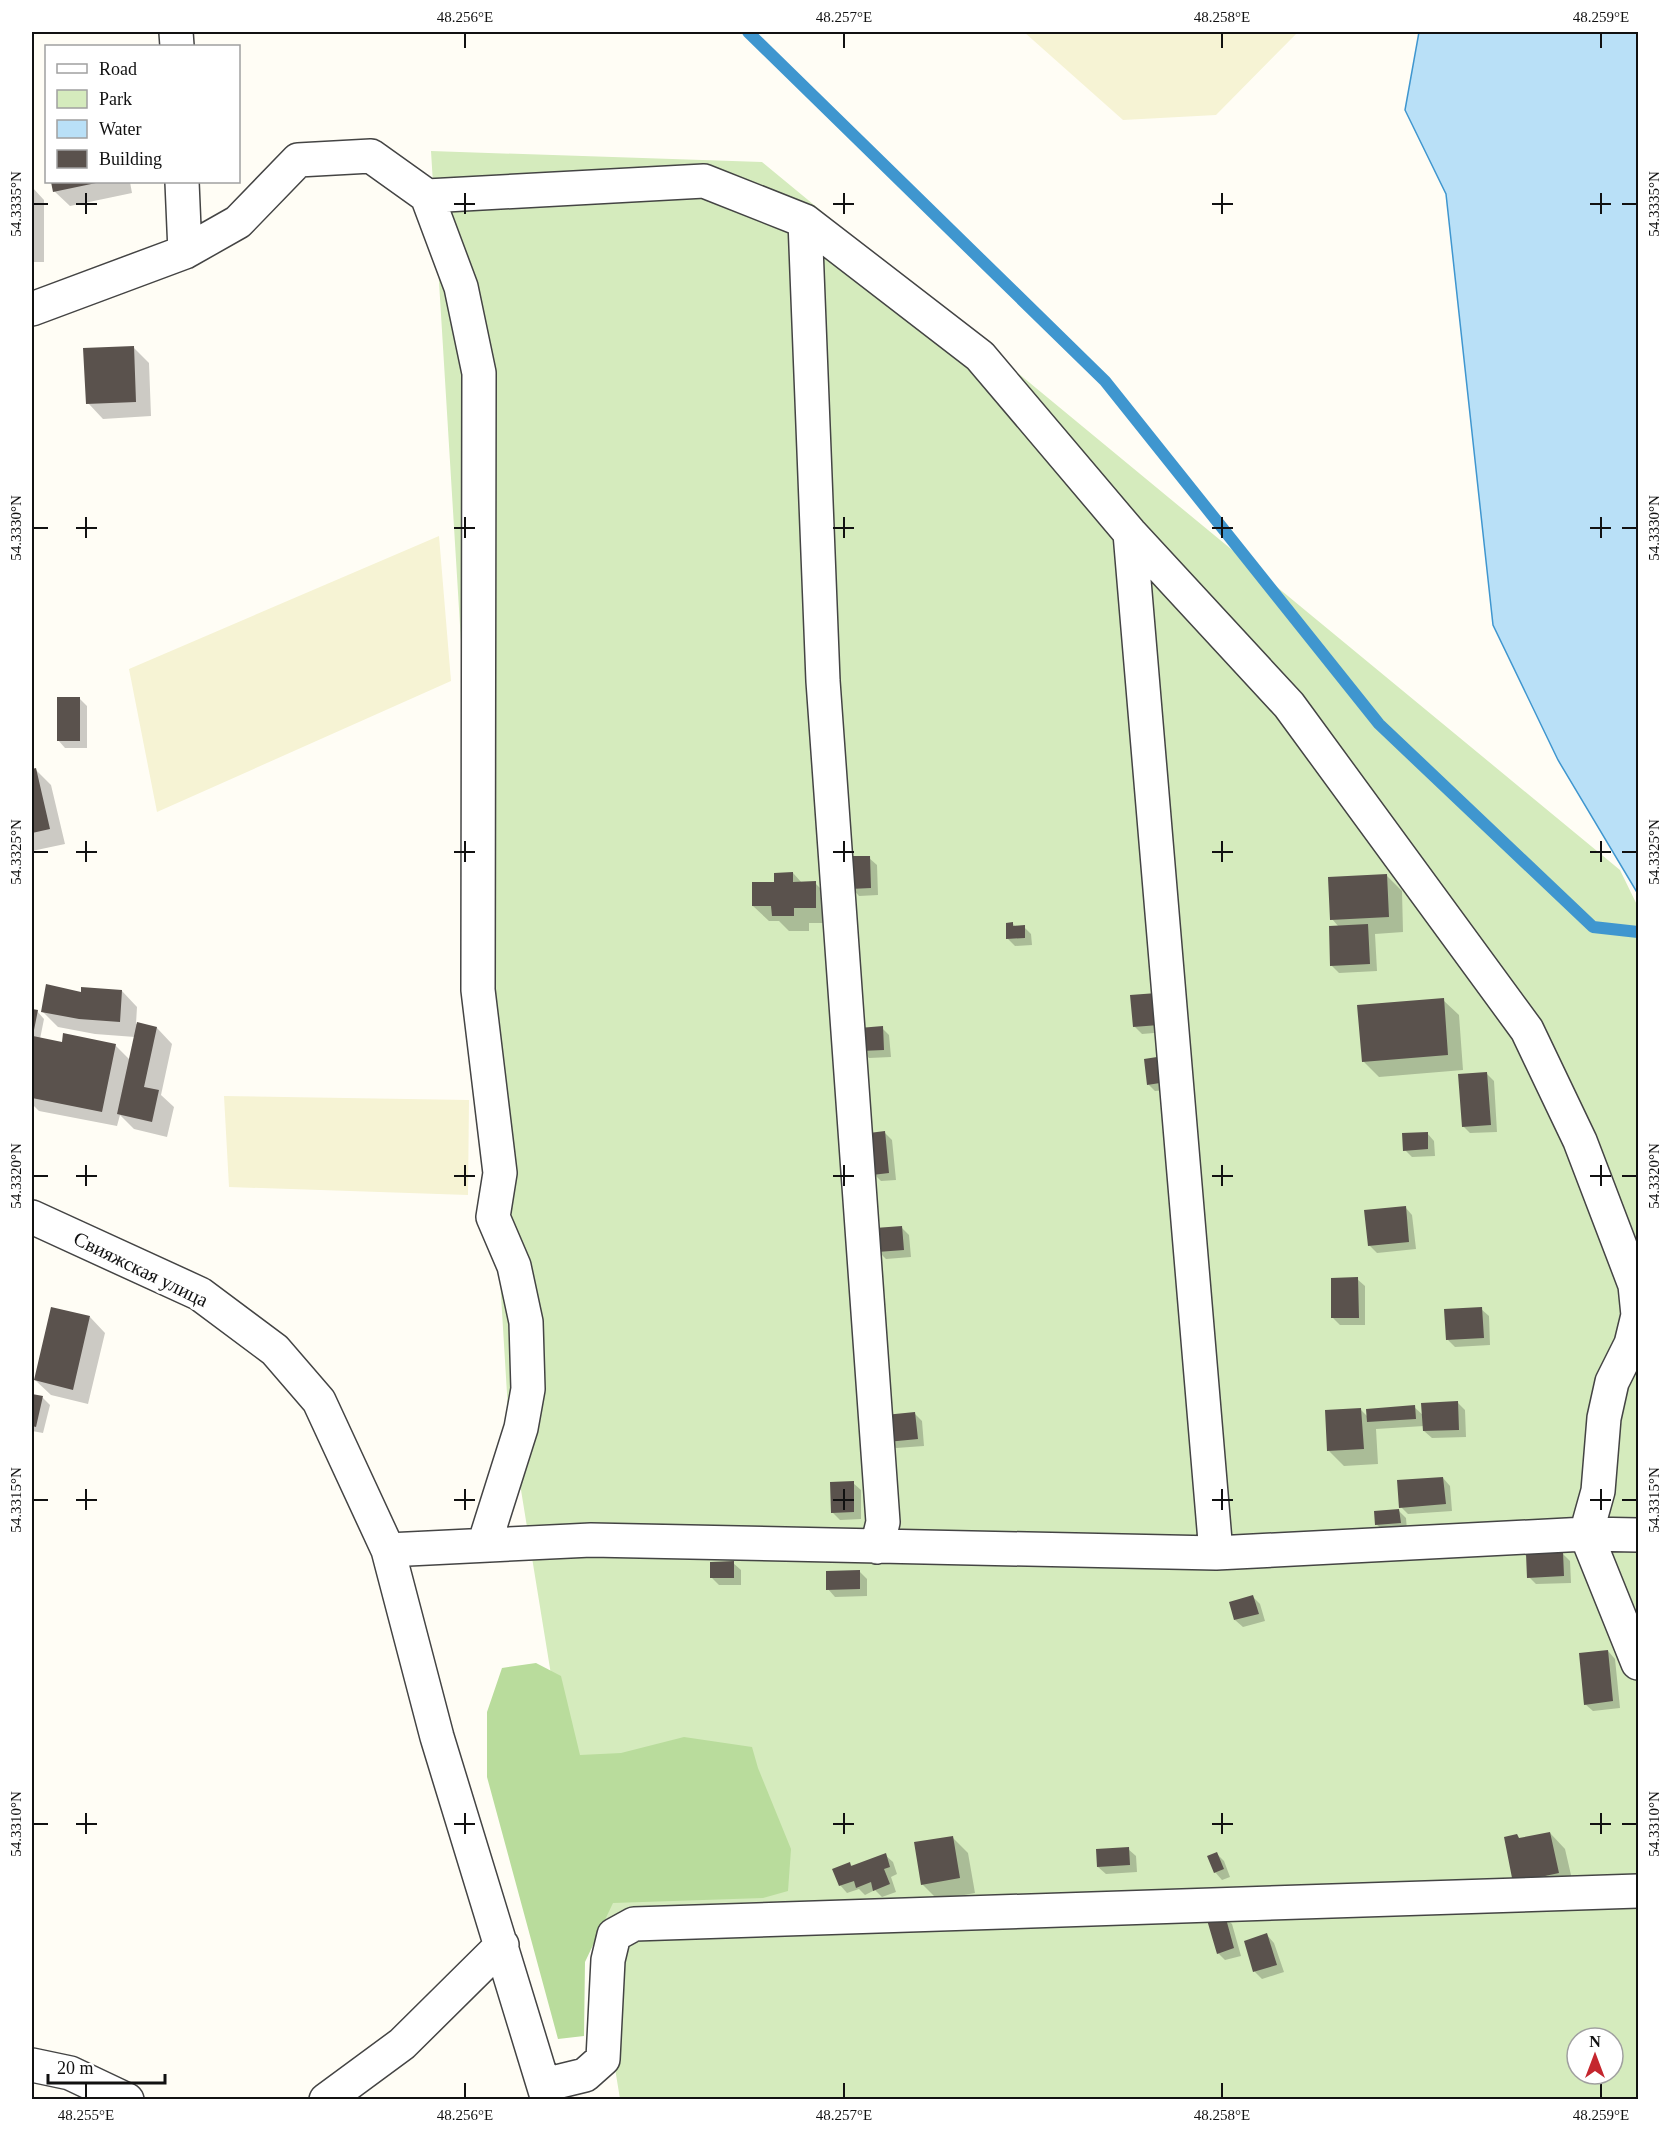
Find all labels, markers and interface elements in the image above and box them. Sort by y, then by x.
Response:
text: 48.256°E [437,9,493,25]
text: 48.257°E [816,9,872,25]
text: 48.258°E [1194,9,1250,25]
text: 48.259°E [1573,9,1629,25]
legend [45,45,240,183]
text: Road [99,59,137,79]
text: Park [99,89,132,109]
text: Water [99,119,142,139]
text: Building [99,149,162,169]
text: 54.3335°N [8,171,24,237]
text: 54.3335°N [1646,171,1662,237]
text: 54.3330°N [8,495,24,561]
text: 54.3330°N [1646,495,1662,561]
text: 54.3325°N [8,819,24,885]
text: 54.3325°N [1646,819,1662,885]
text: 54.3320°N [8,1143,24,1209]
text: 54.3320°N [1646,1143,1662,1209]
street label: Свияжская улица [70,1227,212,1312]
text: 54.3315°N [8,1467,24,1533]
text: 54.3315°N [1646,1467,1662,1533]
text: 54.3310°N [8,1791,24,1857]
text: 54.3310°N [1646,1791,1662,1857]
north arrow [1565,2026,1625,2086]
text: N [1589,2033,1601,2050]
scale bar [48,2047,165,2085]
text: 20 m [57,2058,94,2078]
text: 48.255°E [58,2107,114,2123]
text: 48.256°E [437,2107,493,2123]
text: 48.257°E [816,2107,872,2123]
text: 48.258°E [1194,2107,1250,2123]
text: 48.259°E [1573,2107,1629,2123]

